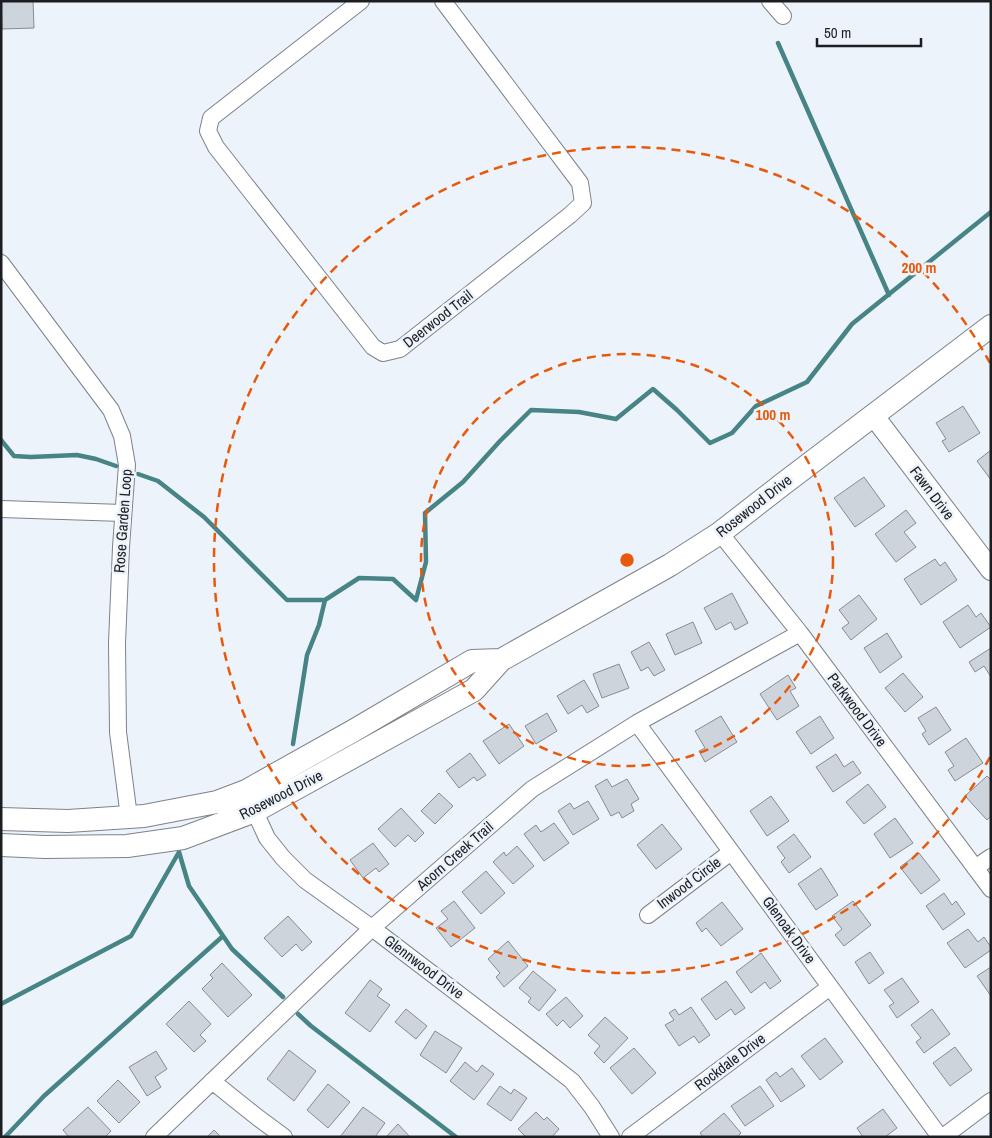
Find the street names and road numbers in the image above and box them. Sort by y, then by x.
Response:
street label: Deerwood Trail [398,285,477,353]
street label: Fawn Drive [905,462,960,524]
street label: Rose Garden Loop [108,468,137,574]
street label: Rosewood Drive [711,469,796,542]
street label: Parkwood Drive [823,668,892,751]
street label: Rosewood Drive [236,764,326,825]
street label: Acorn Creek Trail [411,816,498,896]
street label: Inwood Circle [652,851,725,914]
street label: Glenoak Drive [758,892,821,968]
street label: Glennwood Drive [380,930,469,1004]
street label: Rockdale Drive [690,1028,770,1095]

